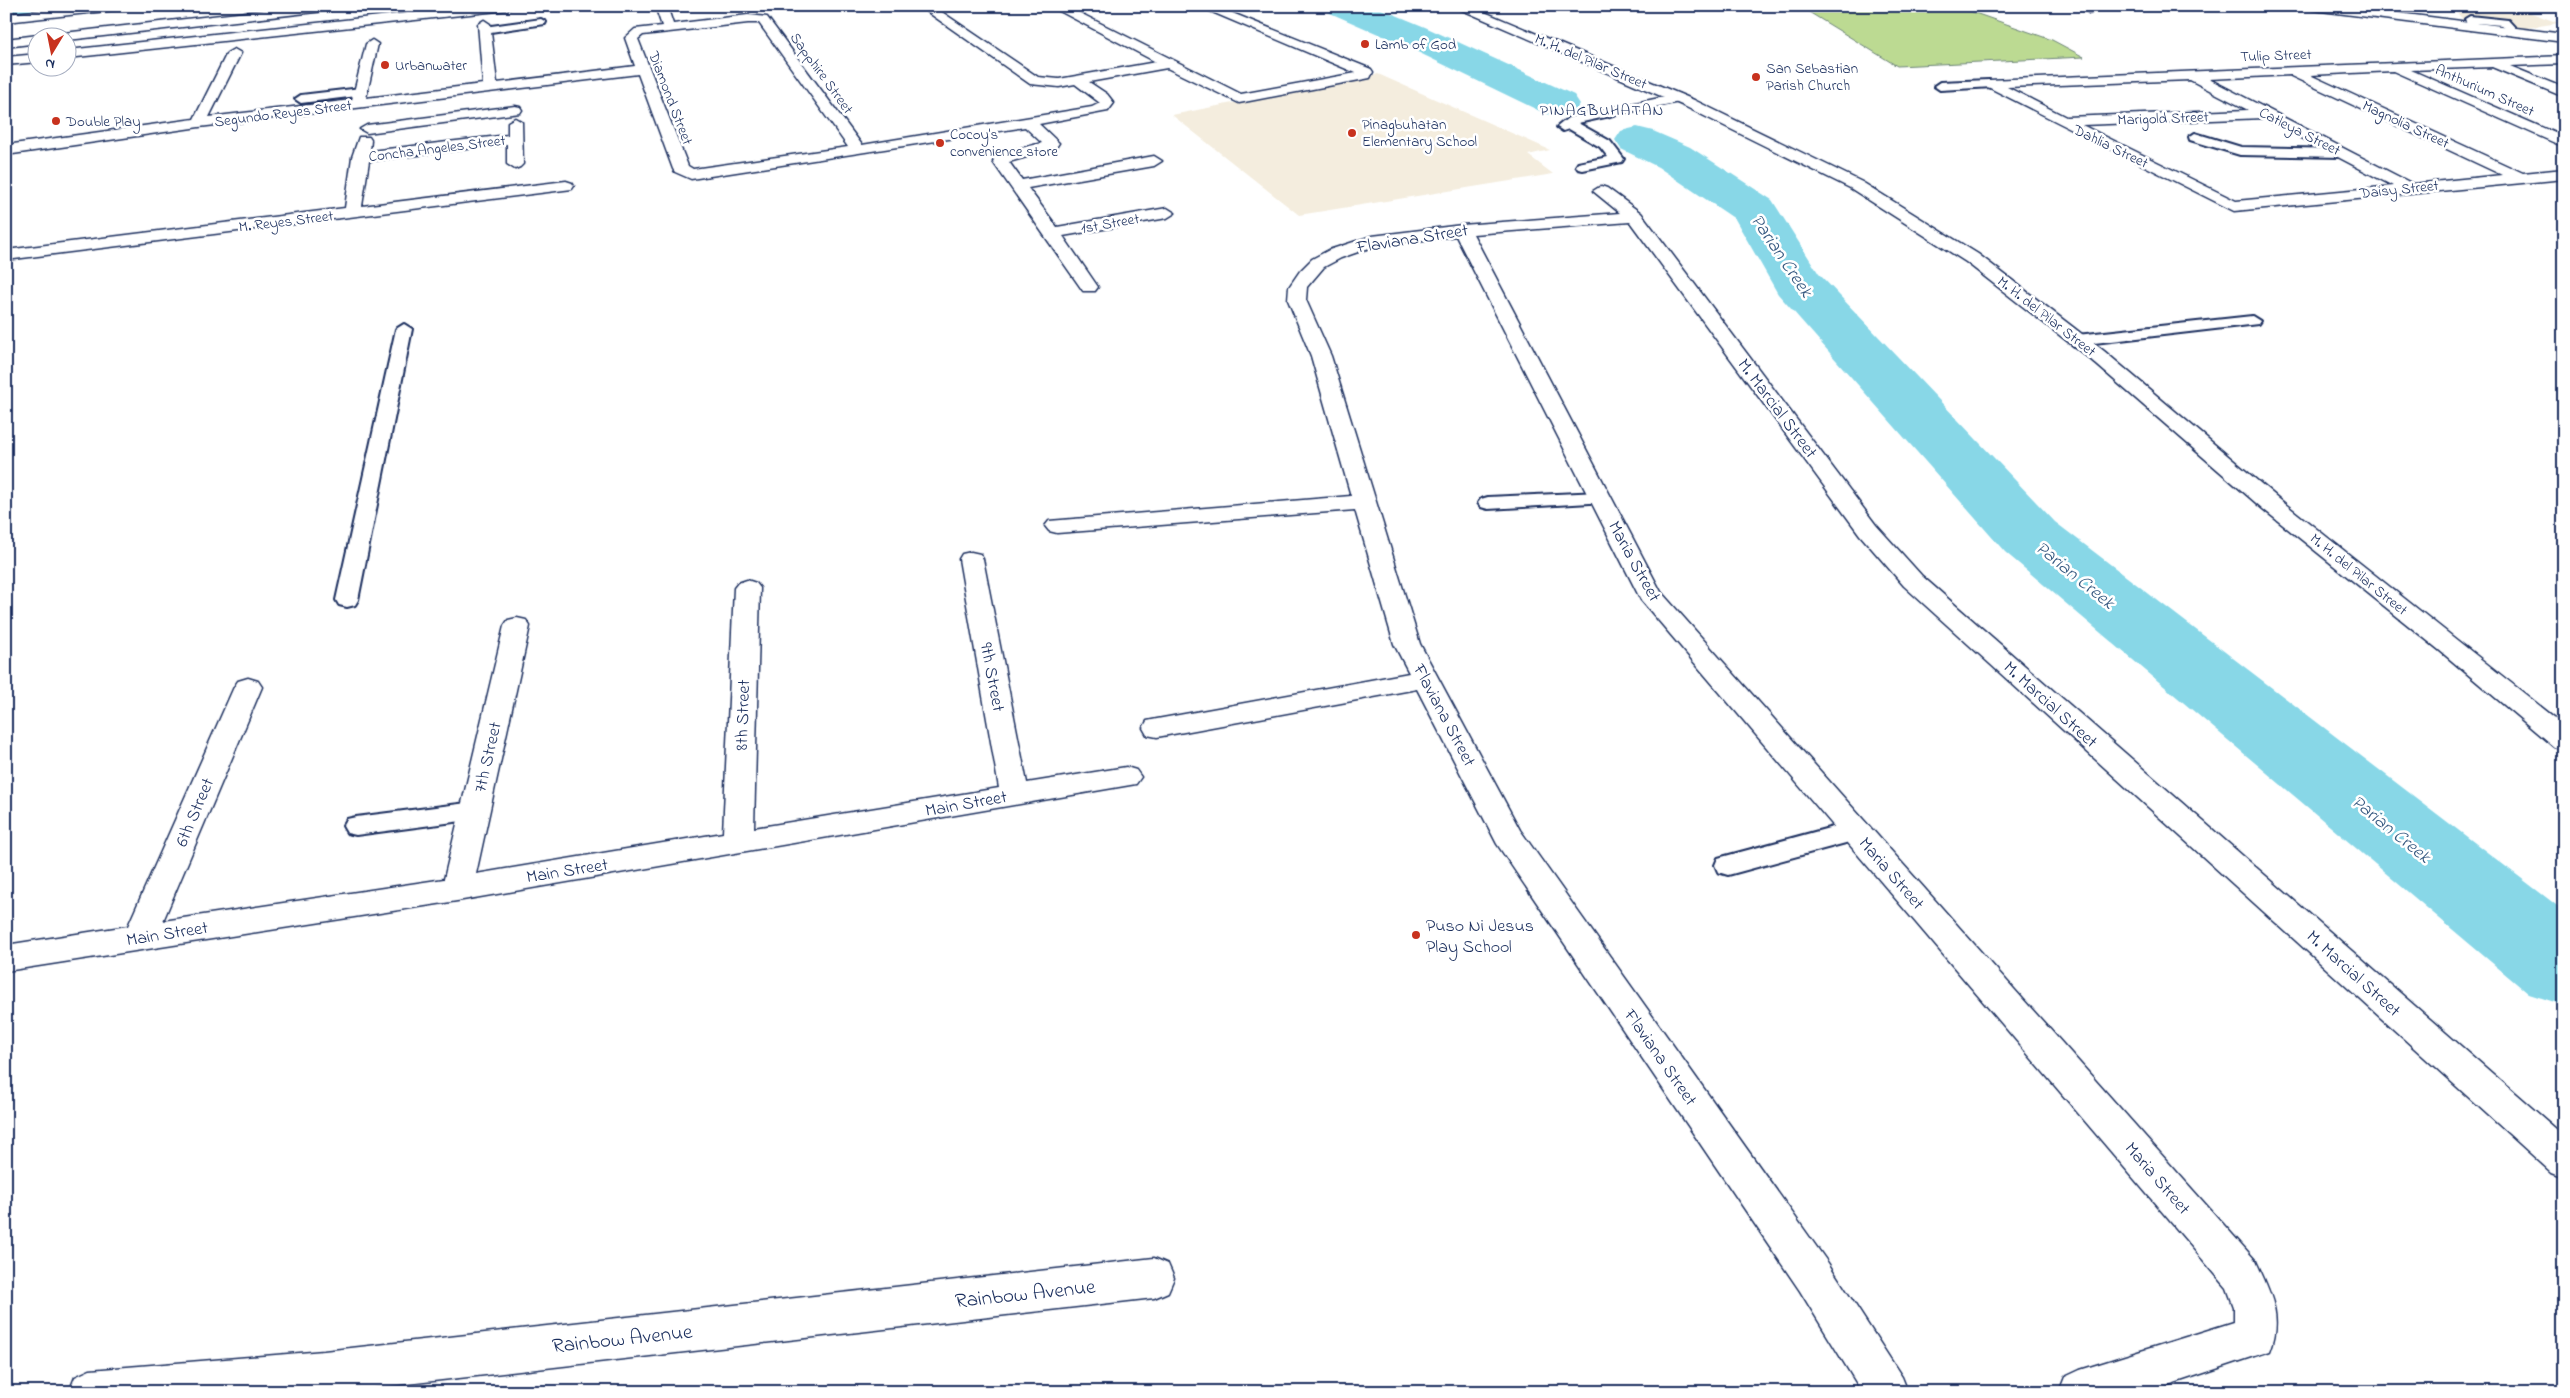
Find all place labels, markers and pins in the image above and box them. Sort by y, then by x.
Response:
place label: Lamb of God [1375,34,1457,56]
marker: Lamb of God [1359,38,1371,50]
place label: Urbanwater [395,55,467,77]
place label: San Sebastian Parish Church [1766,58,1858,97]
marker: Urbanwater [379,59,391,71]
marker: San Sebastian Parish Church [1750,71,1762,83]
place label: Double Play [65,111,141,134]
place label: Pinagbuhatan Elementary School [1362,114,1477,154]
marker: Double Play [50,115,62,127]
place label: Cocoy's convenience store [950,124,1058,163]
marker: Pinagbuhatan Elementary School [1346,127,1358,139]
marker: Cocoy's convenience store [934,137,946,149]
place label: Puso Ni Jesus Play School [1426,914,1534,961]
marker: Puso Ni Jesus Play School [1410,929,1422,941]

